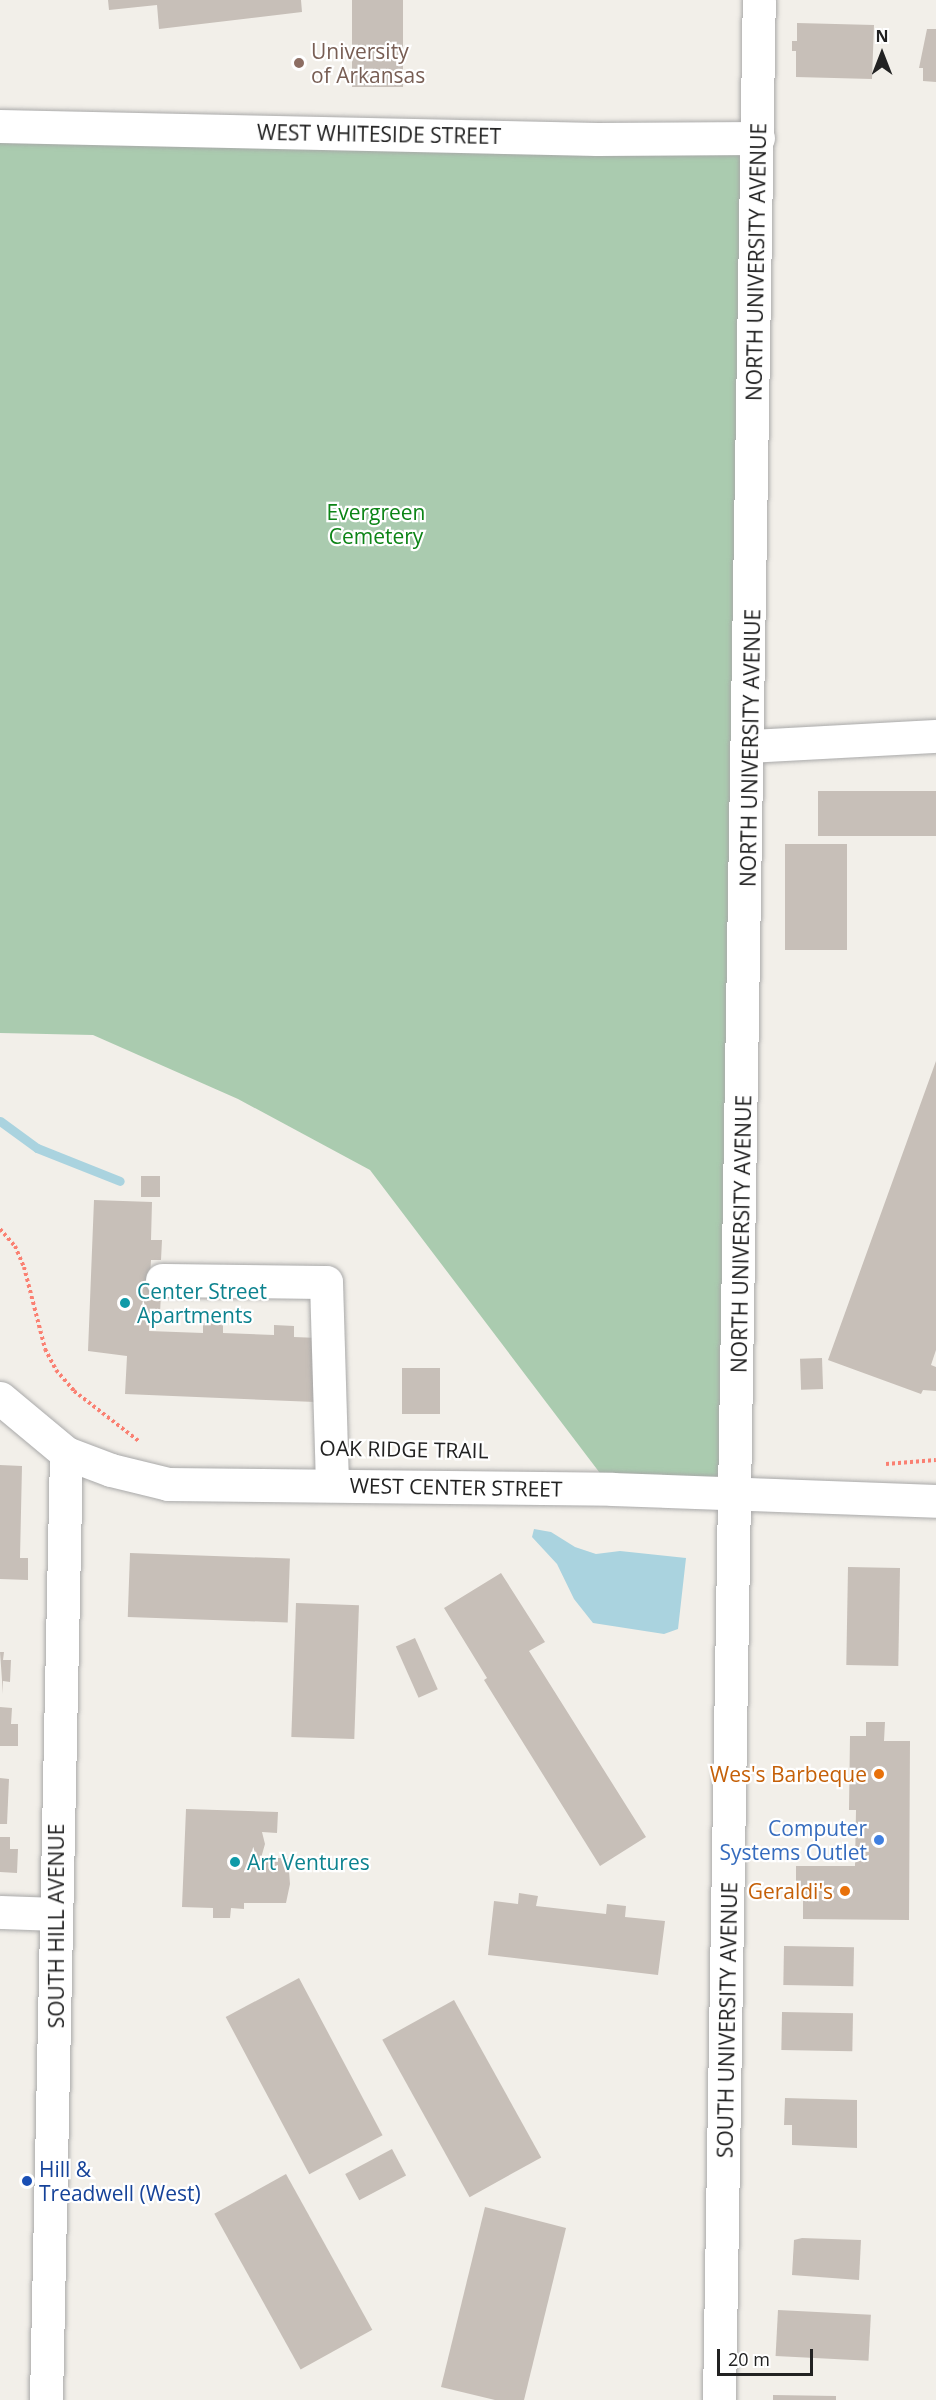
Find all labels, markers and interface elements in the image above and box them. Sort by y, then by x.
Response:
north arrow [852,24,912,84]
text: N [875,25,889,47]
place label: University of Arkansas [311,38,425,88]
marker: University of Arkansas [292,56,306,70]
street label: WEST WHITESIDE STREET [257,119,501,149]
street label: NORTH UNIVERSITY AVENUE [741,123,771,401]
park label: Evergreen Cemetery [327,499,425,549]
street label: NORTH UNIVERSITY AVENUE [735,609,765,887]
street label: NORTH UNIVERSITY AVENUE [726,1095,756,1373]
place label: Center Street Apartments [137,1278,267,1328]
marker: Center Street Apartments [118,1296,132,1310]
street label: OAK RIDGE TRAIL [319,1435,489,1463]
street label: WEST CENTER STREET [349,1473,563,1501]
place label: Wes's Barbeque [710,1761,867,1787]
marker: Wes's Barbeque [872,1767,886,1781]
place label: Computer Systems Outlet [719,1815,867,1865]
street label: SOUTH HILL AVENUE [43,1824,69,2028]
marker: Computer Systems Outlet [872,1833,886,1847]
place label: Art Ventures [247,1849,370,1875]
marker: Art Ventures [228,1855,242,1869]
place label: Geraldi's [748,1878,833,1904]
street label: SOUTH UNIVERSITY AVENUE [712,1882,742,2158]
marker: Geraldi's [838,1884,852,1898]
place label: Hill & Treadwell (West) [39,2156,201,2206]
marker: Hill & Treadwell (West) [20,2174,34,2188]
scale bar [720,2337,816,2375]
text: 20 m [728,2347,770,2371]

